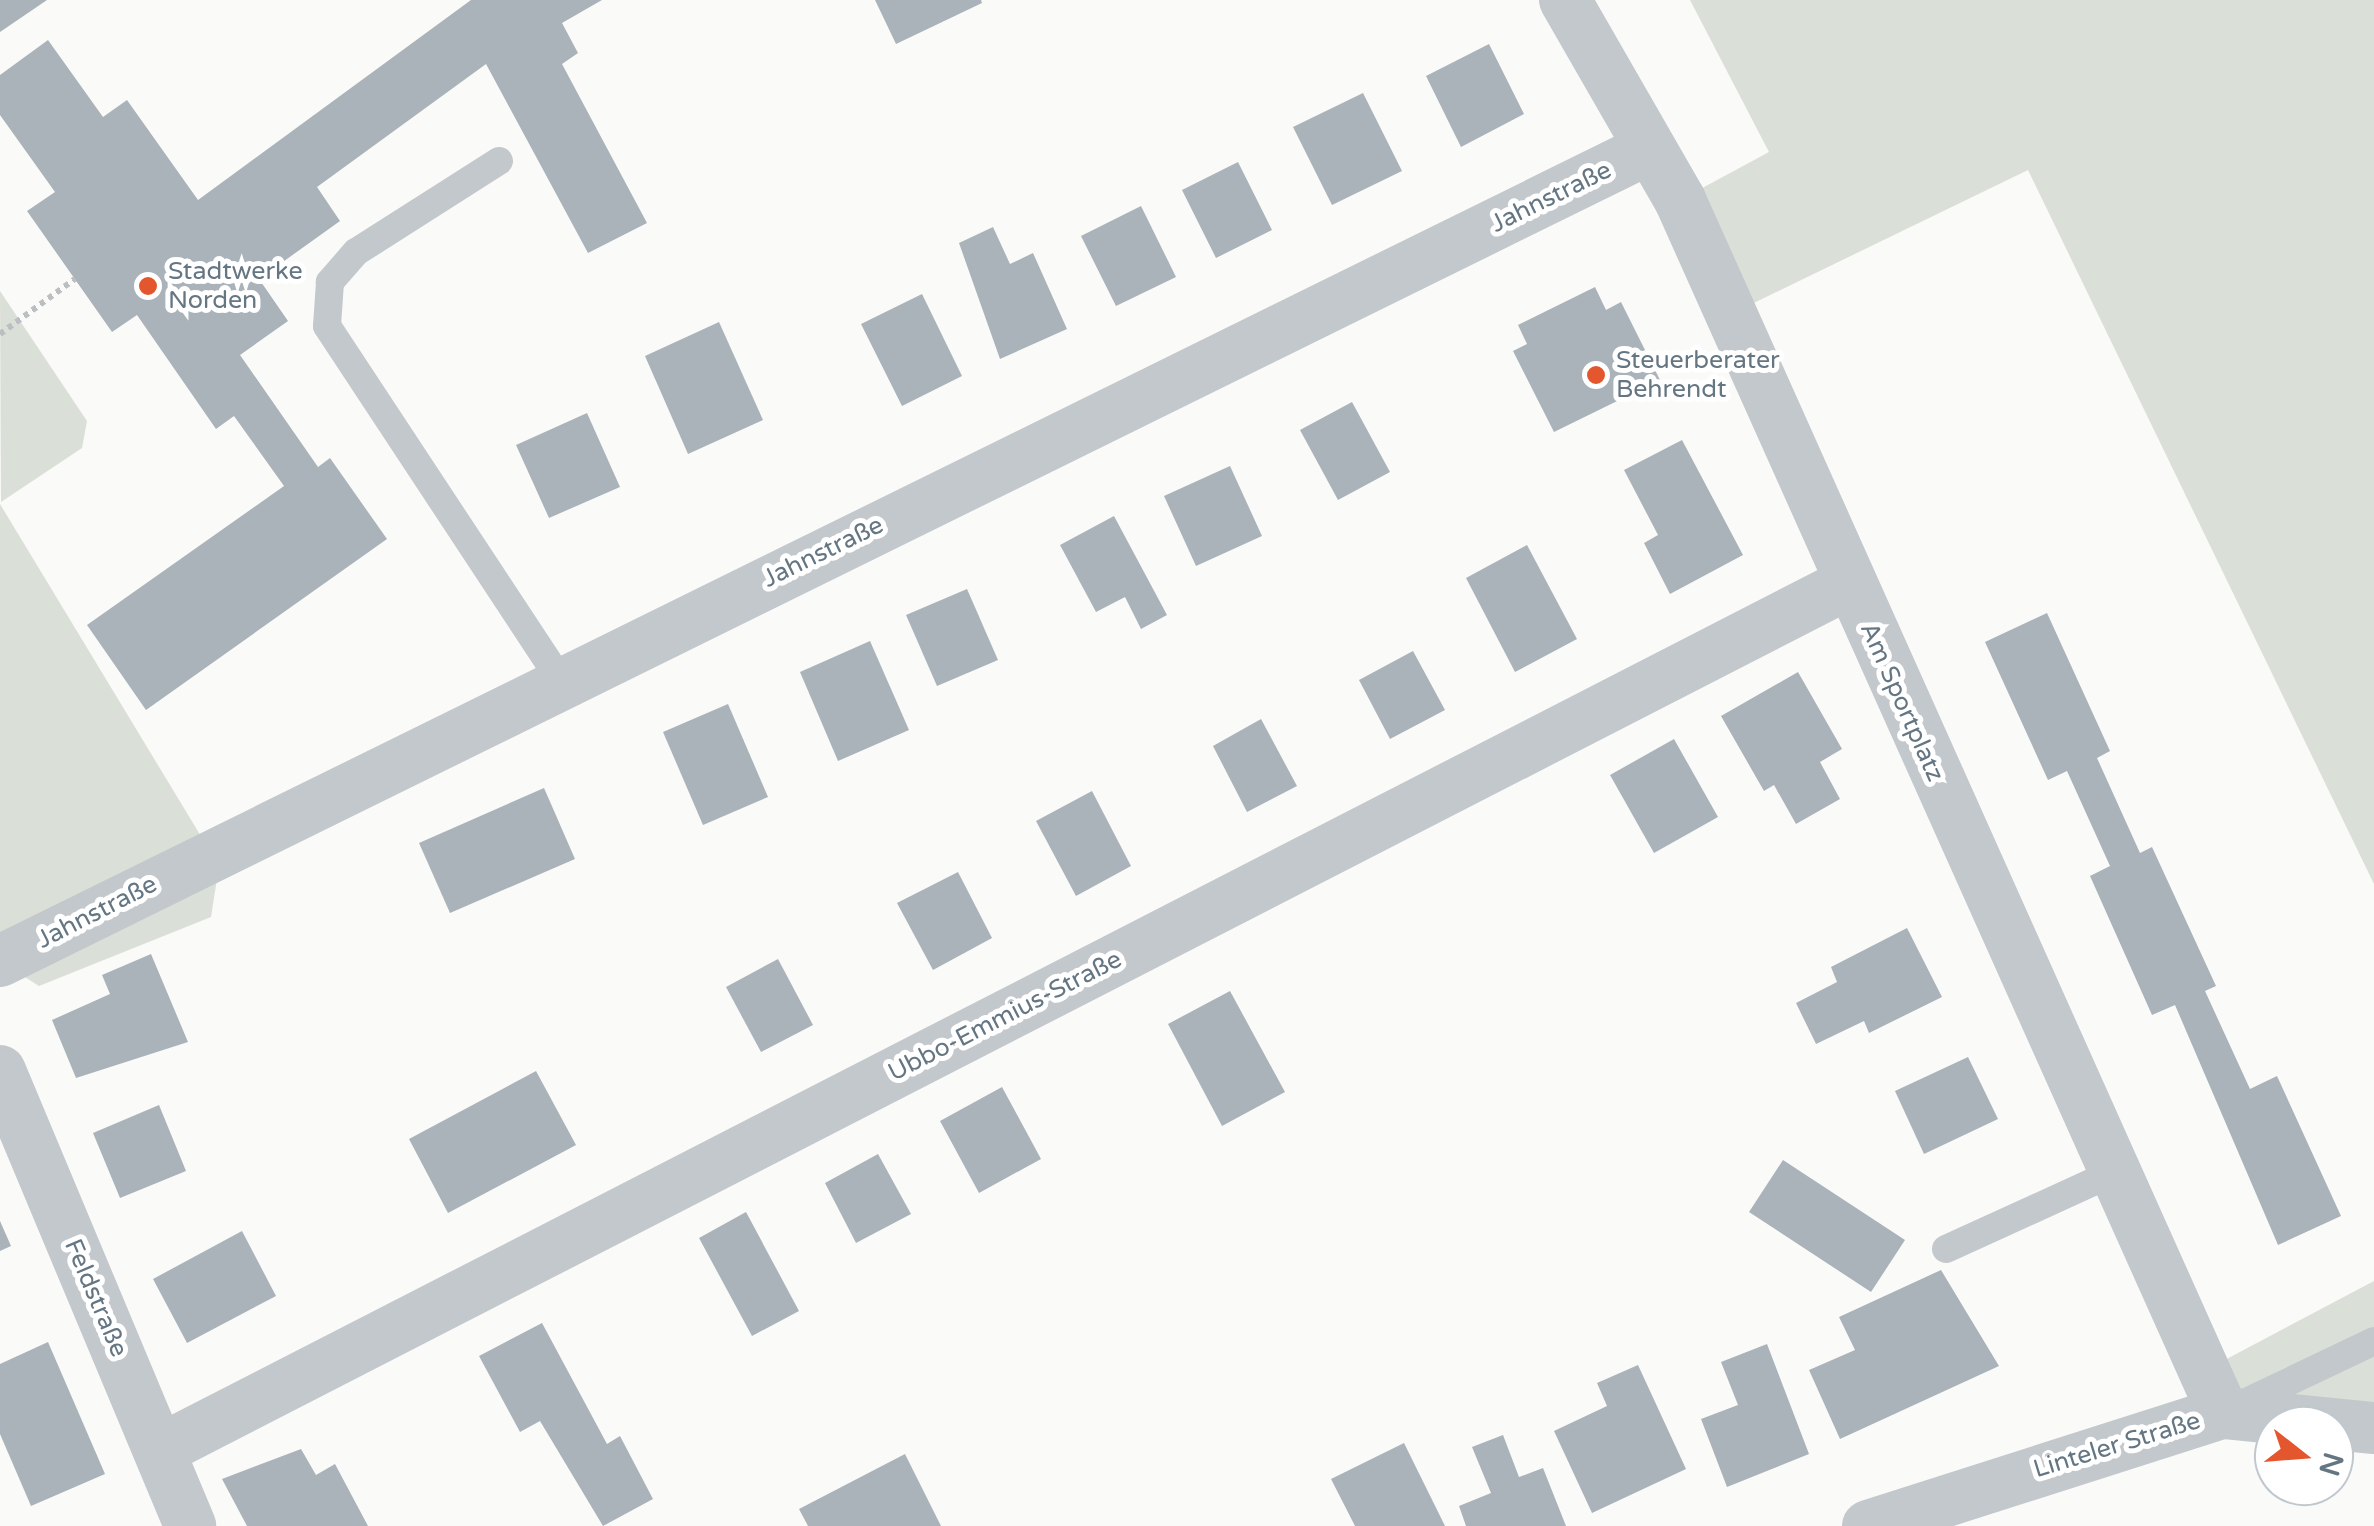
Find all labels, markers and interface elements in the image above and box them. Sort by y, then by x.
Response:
street label: Jahnstraße [1486,155,1616,239]
place label: Stadtwerke Norden [168,257,303,316]
marker: Stadtwerke Norden [137,275,159,297]
place label: Steuerberater Behrendt [1616,346,1780,405]
marker: Steuerberater Behrendt [1585,364,1607,386]
street label: Jahnstraße [758,510,888,594]
street label: Am Sportplatz [1854,618,1950,786]
street label: Jahnstraße [32,869,162,955]
street label: Ubbo-Emmius-Straße [883,944,1127,1088]
street label: Feldstraße [58,1235,134,1361]
street label: Linteler Straße [2030,1405,2204,1485]
north arrow [2254,1406,2354,1506]
text: N [2311,1448,2350,1480]

